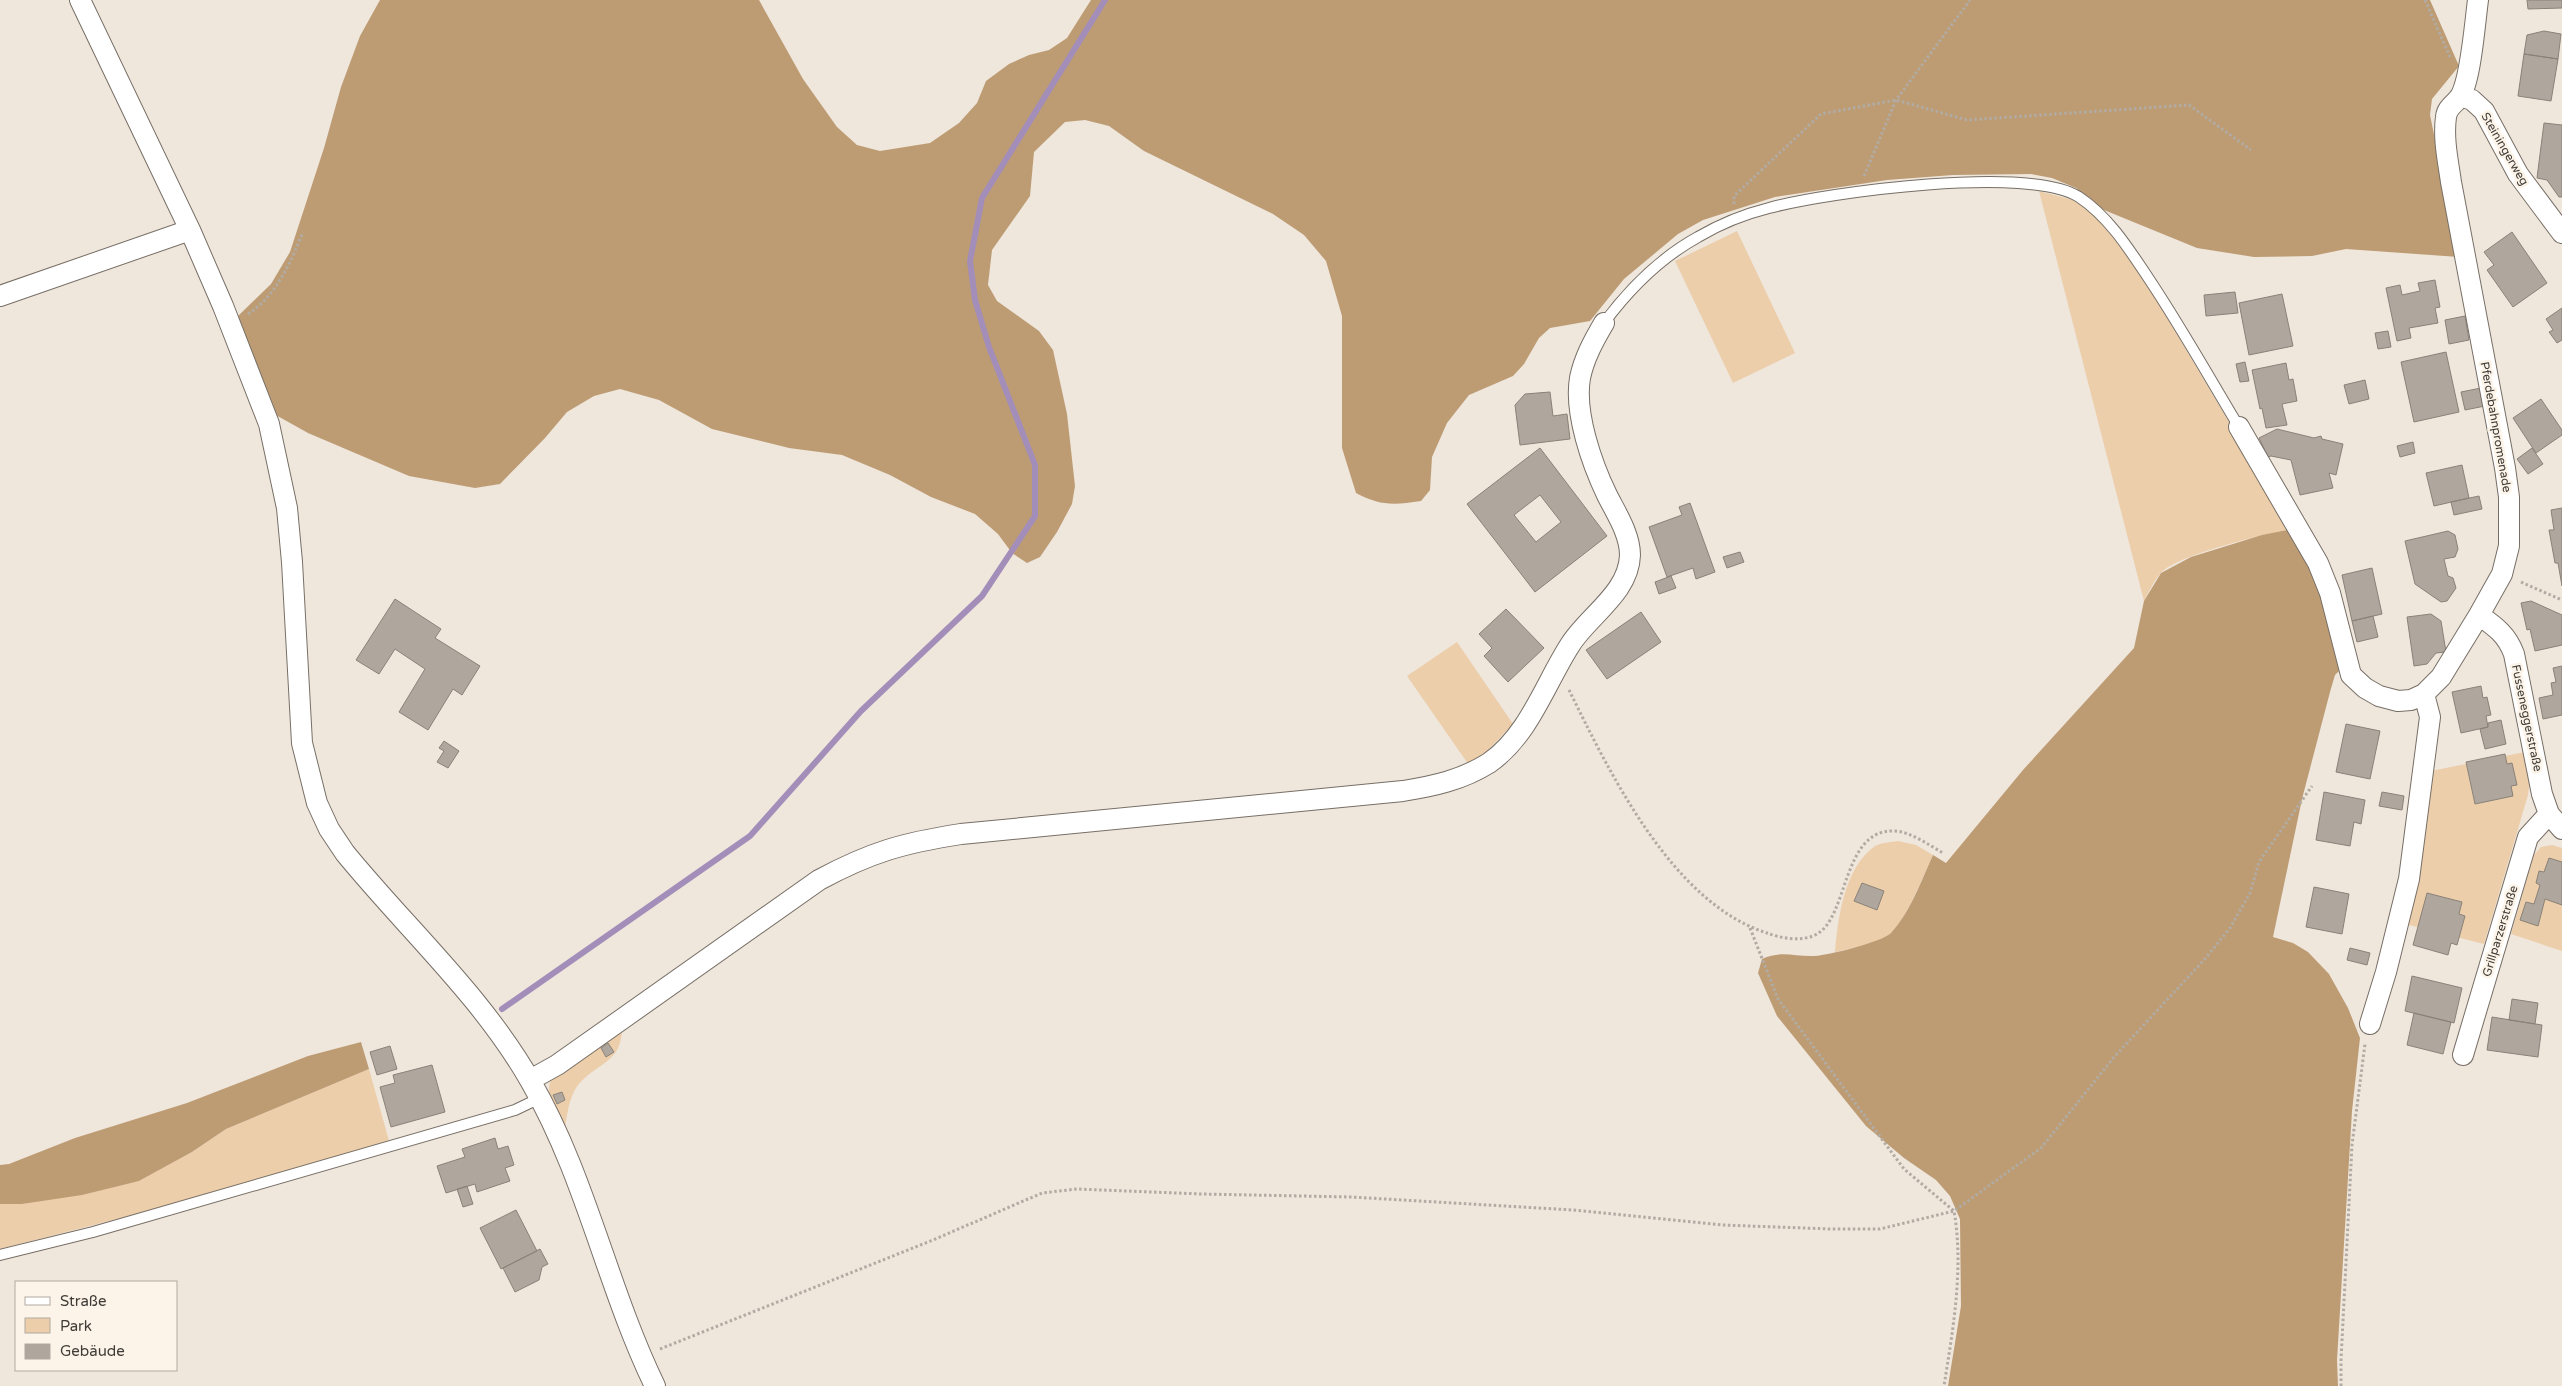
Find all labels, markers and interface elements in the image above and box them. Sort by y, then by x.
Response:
street label: Steiningerweg [2478,110,2532,188]
street label: Pferdebahnpromenade [2478,361,2514,494]
street label: Fusseneggerstraße [2509,663,2545,773]
street label: Grillparzerstraße [2479,884,2521,978]
legend [15,1281,178,1371]
text: Straße [60,1292,106,1310]
text: Park [60,1317,92,1335]
text: Gebäude [60,1342,125,1360]

